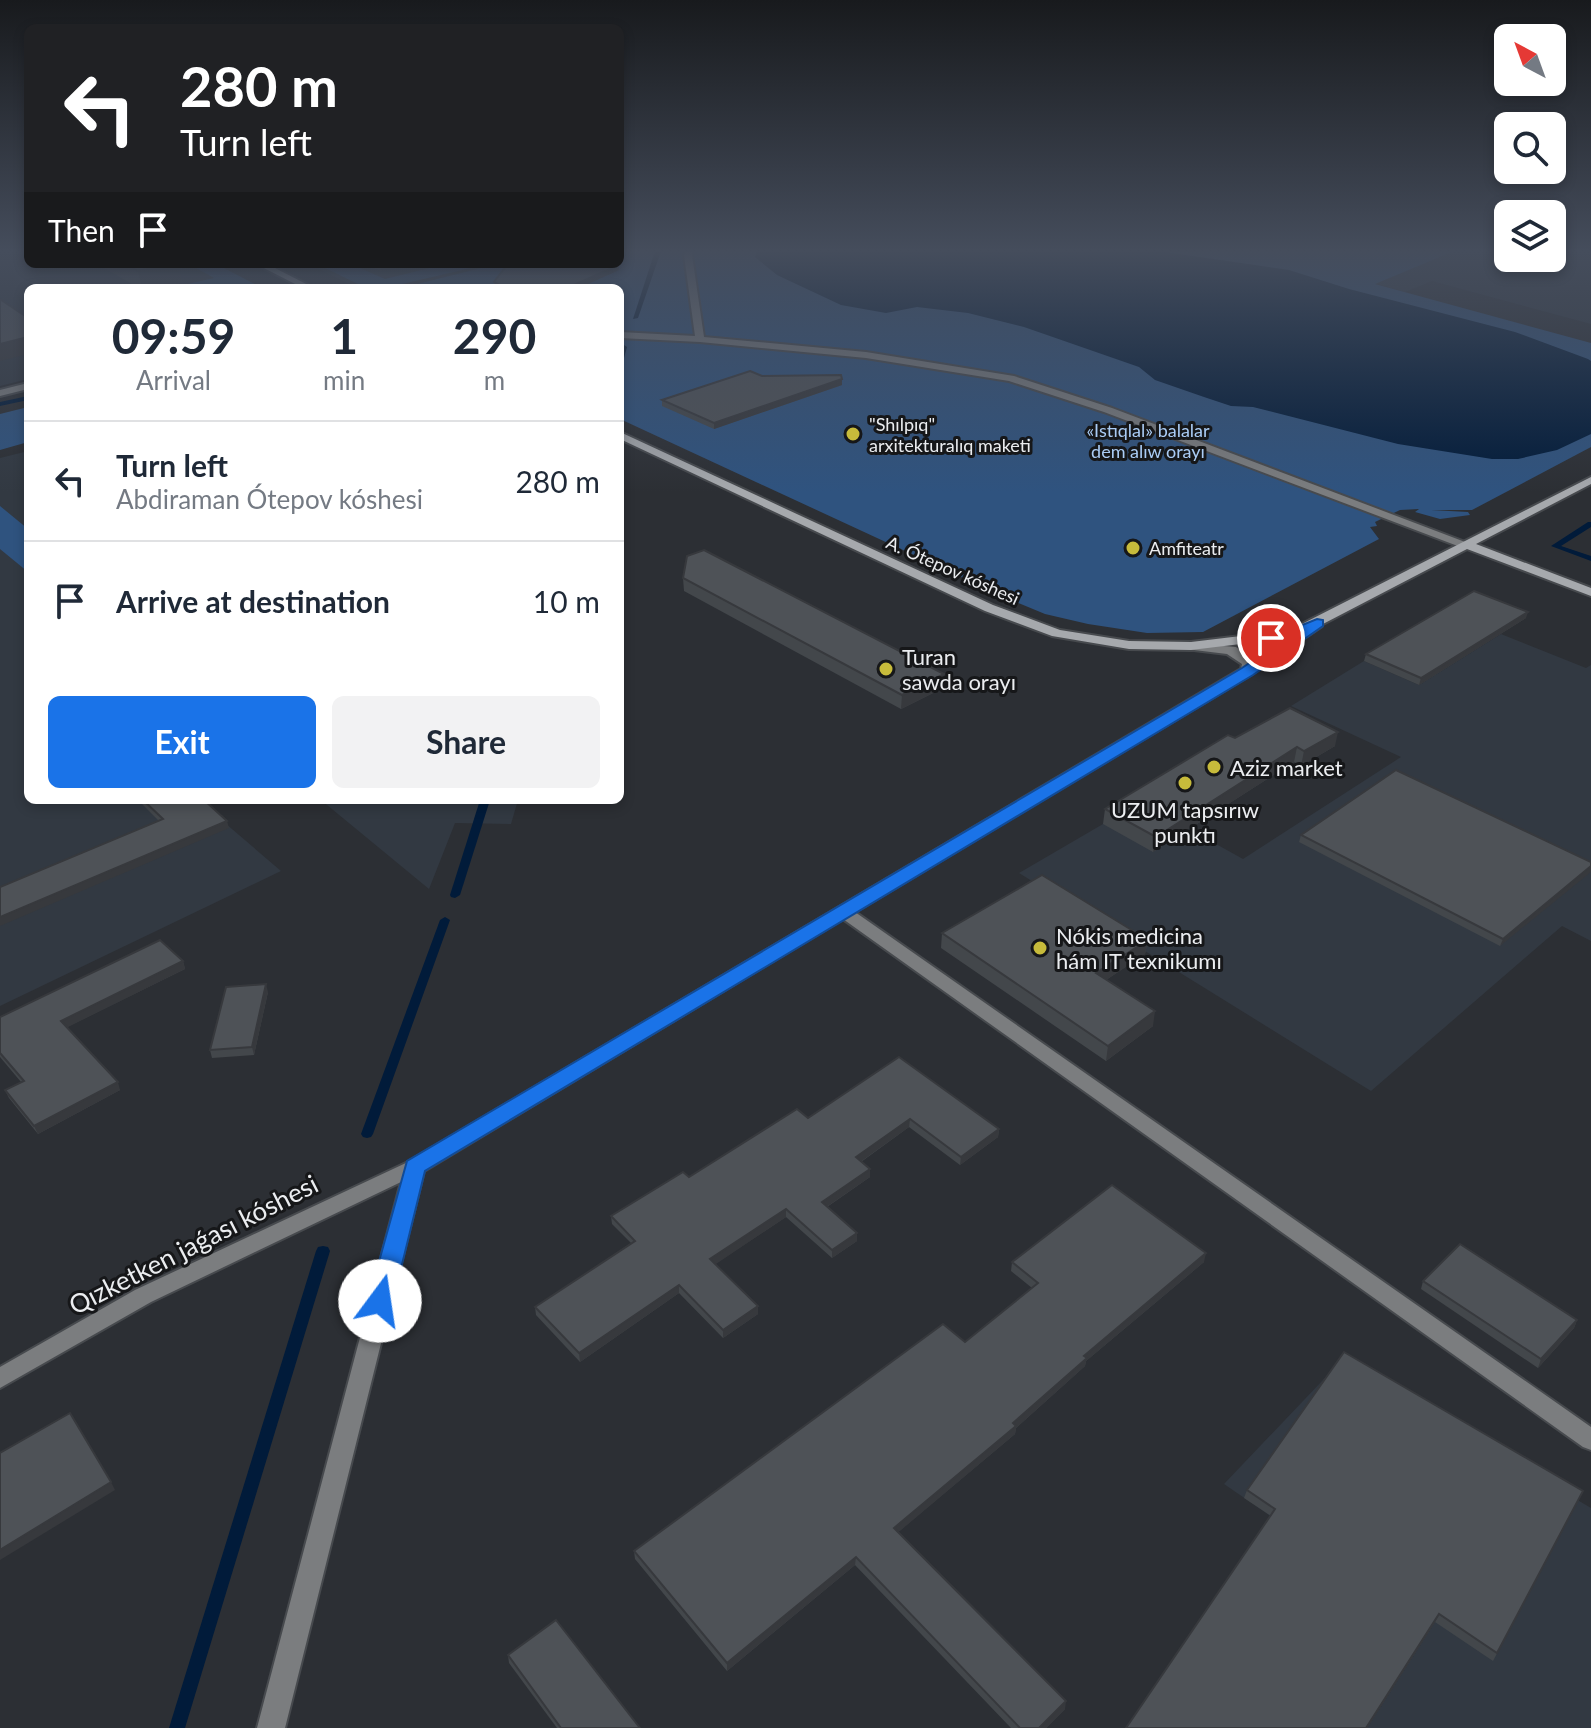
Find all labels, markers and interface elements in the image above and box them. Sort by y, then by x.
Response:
north arrow [1494,24,1566,96]
map controls [1494,24,1566,272]
text: 280 m [180,52,338,119]
icon: left [48,56,152,160]
button: search [1494,112,1566,184]
text: Turn left [180,120,312,164]
button: layers [1494,200,1566,272]
icon: arrive [131,208,175,252]
text: Then [48,212,115,248]
text: 09:59 [112,307,235,364]
text: 1 [330,307,358,364]
text: 290 [453,307,536,364]
text: Arrival [136,364,211,396]
text: min [323,364,365,396]
text: m [484,364,505,396]
place label: "Shılpıq" arxitekturalıq maketi [869,413,1031,456]
park label: «Istıqlal» balalar dem alıw orayı [1086,419,1210,462]
marker: "Shılpıq" arxitekturalıq maketi [844,425,862,443]
text: Turn left [116,447,228,483]
icon: left [48,459,92,503]
text: 280 m [515,463,600,499]
text: Abdiraman Ótepov kóshesi [116,483,423,515]
street label: A. Ótepov kóshesi [883,531,1023,609]
place label: Amfiteatr [1149,537,1224,559]
marker: Amfiteatr [1124,539,1142,557]
icon: arrive [48,579,92,623]
text: Arrive at destination [116,583,390,619]
text: 10 m [533,583,600,619]
pin [1237,604,1305,672]
icon: arrive [1249,616,1293,660]
place label: Turan sawda orayı [902,643,1016,695]
marker: Turan sawda orayı [877,660,895,678]
button: Exit [48,696,316,788]
button: Share [332,696,600,788]
place label: Aziz market [1230,754,1343,781]
marker: Aziz market [1205,758,1223,776]
marker: UZUM tapsırıw punktı [1176,774,1194,792]
place label: UZUM tapsırıw punktı [1111,796,1259,848]
place label: Nókis medicina hám IT texnikumı [1056,922,1222,974]
marker: Nókis medicina hám IT texnikumı [1031,939,1049,957]
street label: Qızketken jaǵası kóshesi [63,1167,323,1321]
position arrow [338,1259,422,1343]

